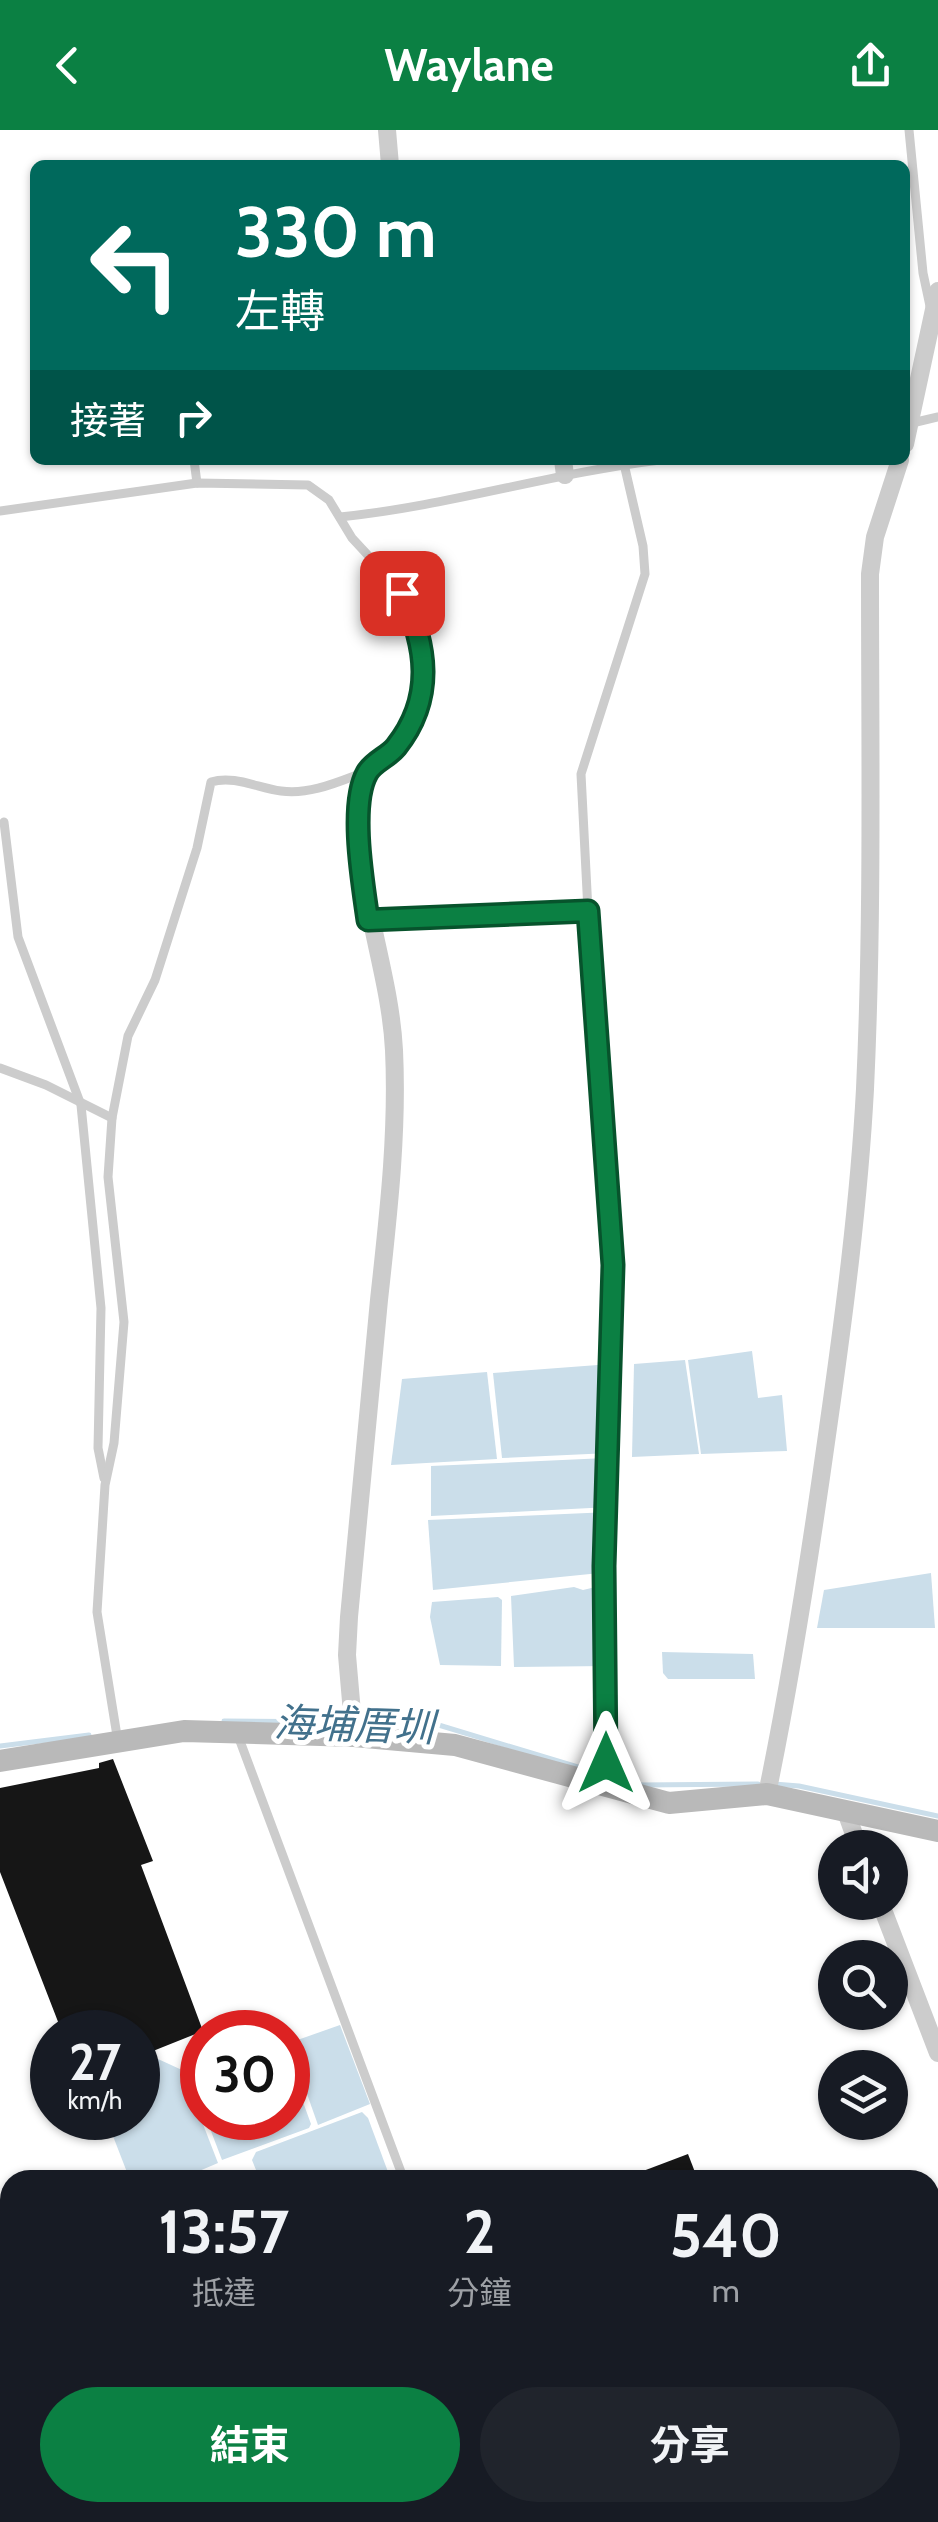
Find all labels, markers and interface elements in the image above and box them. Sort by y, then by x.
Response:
icon: back [40,38,95,93]
text: Waylane [384,38,554,92]
icon: share [843,38,898,93]
text: 330 m [235,189,436,275]
icon: left [70,200,200,330]
text: 左轉 [235,284,325,338]
icon: right [166,390,221,445]
text: 接著 [70,397,146,444]
pin [360,551,445,636]
icon: arrive [375,566,430,621]
water label: 海埔厝圳 [273,1697,440,1752]
position arrow [554,1711,658,1815]
map controls [818,1830,908,2140]
button: sound [818,1830,908,1920]
button: search [818,1940,908,2030]
speed limit sign: 30 [180,2010,310,2140]
text: 27 [69,2032,121,2093]
button: layers [818,2050,908,2140]
text: km/h [68,2085,122,2115]
text: 13:57 [158,2195,289,2268]
text: 2 [464,2195,495,2268]
text: 540 [670,2199,782,2272]
text: m [712,2271,740,2310]
text: 抵達 [192,2273,256,2312]
text: 分鐘 [447,2273,511,2312]
button: 結束 [40,2387,460,2502]
button: 分享 [480,2387,900,2502]

